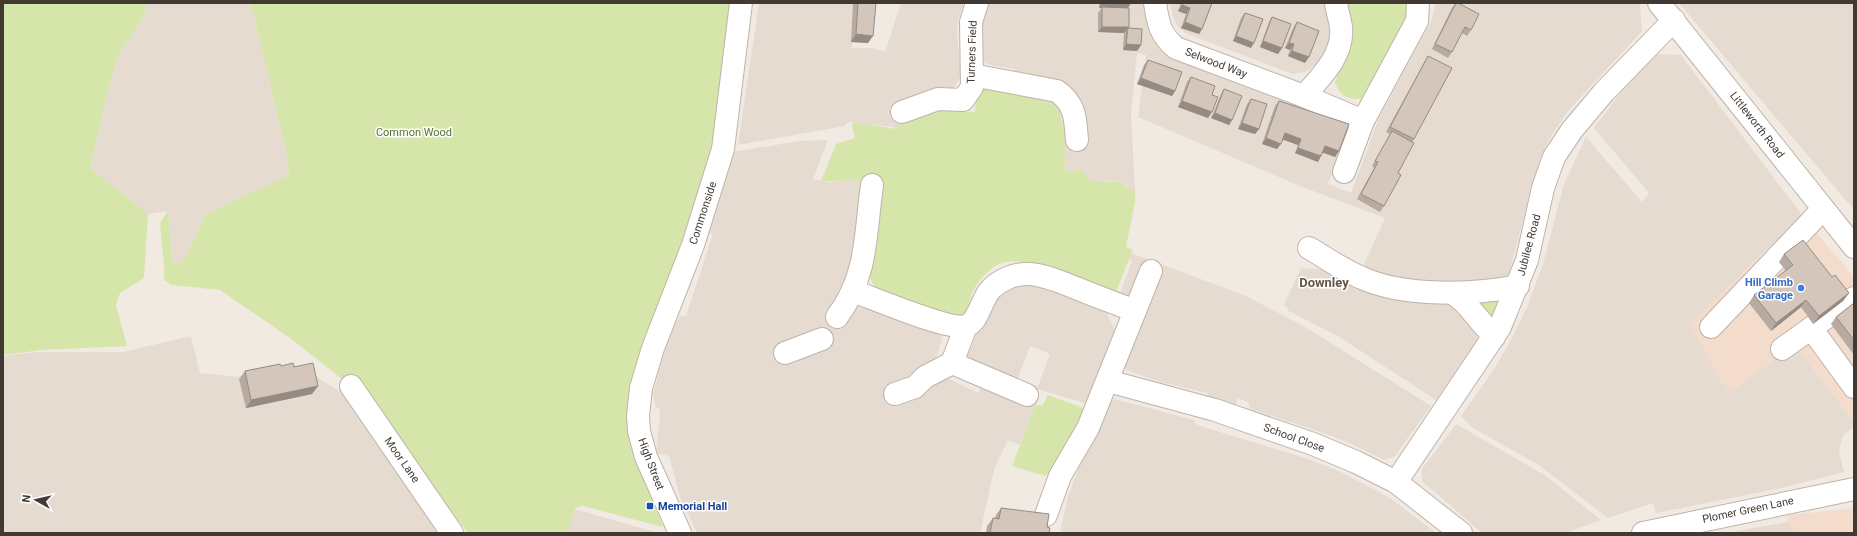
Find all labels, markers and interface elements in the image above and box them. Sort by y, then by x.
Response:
street label: Turners Field [964,20,980,84]
street label: Selwood Way [1183,45,1250,81]
street label: Littleworth Road [1727,89,1787,161]
park label: Common Wood [376,126,452,139]
street label: Commonside [687,180,719,246]
street label: Jubilee Road [1515,213,1543,277]
district label: Downley [1299,275,1349,290]
place label: Hill Climb Garage [1745,276,1793,302]
marker: Hill Climb Garage [1796,283,1806,293]
street label: School Close [1262,421,1326,455]
street label: Moor Lane [382,435,422,485]
street label: High Street [635,436,667,492]
north arrow [16,480,56,520]
text: N [20,494,34,503]
street label: Plomer Green Lane [1701,494,1795,526]
place label: Memorial Hall [658,500,727,513]
marker: Memorial Hall [645,501,655,511]

